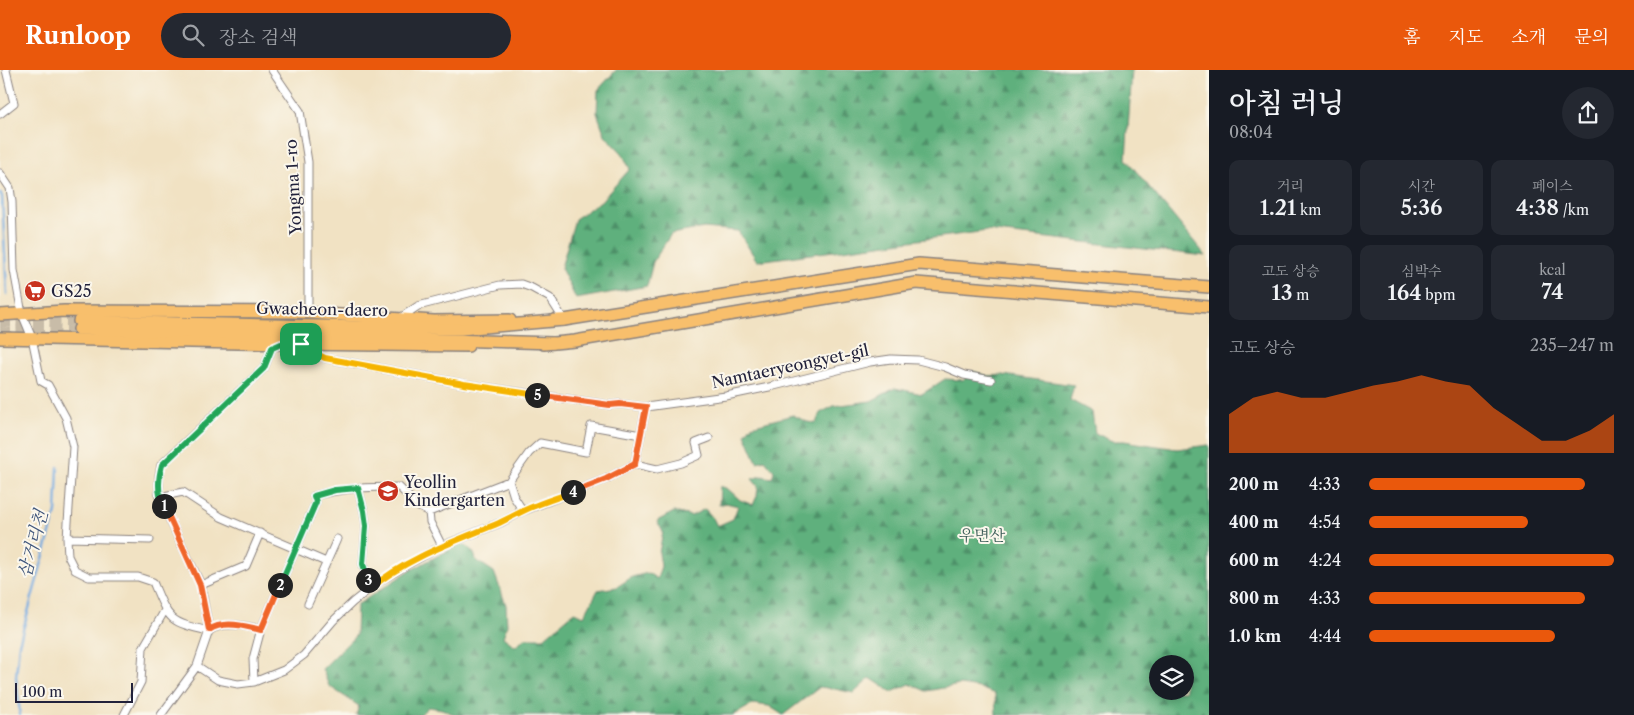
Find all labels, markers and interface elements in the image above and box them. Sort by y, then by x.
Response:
search box [161,13,511,58]
text: Runloop [25,21,131,50]
icon: search [179,21,207,49]
text: 장소 검색 [219,26,297,49]
text: 홈 [1403,26,1421,48]
text: 지도 [1449,26,1483,48]
text: 소개 [1511,26,1546,48]
text: 문의 [1574,26,1609,48]
text: 아침 러닝 [1229,86,1344,120]
button: share [1562,87,1614,139]
text: 08:04 [1229,122,1273,142]
street label: Yongma 1-ro [281,139,306,236]
text: 거리 [1277,177,1304,195]
text: 시간 [1408,177,1435,195]
text: 페이스 [1532,177,1573,195]
text: 1.21 [1260,195,1296,220]
text: 5:36 [1401,195,1442,220]
text: 4:38 [1516,195,1559,220]
text: km [1296,201,1321,219]
text: /km [1559,201,1589,219]
text: kcal [1539,261,1566,279]
text: 고도 상승 [1262,262,1319,280]
text: 심박수 [1401,262,1442,280]
supermarket icon: GS25 [23,279,47,303]
text: 74 [1541,279,1564,304]
text: 13 [1272,280,1293,305]
text: 164 [1388,280,1422,305]
place label: GS25 [51,281,91,301]
text: m [1293,286,1309,304]
text: bpm [1422,286,1455,304]
street label: Gwacheon-daero [256,298,388,320]
pin [280,323,322,365]
icon: arrive [287,330,315,358]
text: 235–247 m [1530,335,1614,355]
text: 고도 상승 [1229,337,1295,357]
street label: Namtaeryeongyet-gil [710,340,871,392]
pin: 5 [524,382,550,408]
text: 5 [534,386,541,404]
place label: Yeollin Kindergarten [403,472,505,510]
text: 200 m [1229,474,1279,494]
text: 4:33 [1309,474,1340,494]
school or university icon: Yeollin Kindergarten [376,479,400,503]
pin: 4 [560,480,586,504]
text: 4 [569,483,578,501]
pin: 1 [152,494,176,518]
text: 1 [161,497,168,515]
water label: 삼거리천 [13,506,53,580]
text: 400 m [1229,512,1279,532]
text: 4:54 [1309,512,1341,532]
park label: 우면산 [959,525,1006,545]
text: 600 m [1229,550,1279,570]
text: 4:24 [1309,550,1341,570]
pin: 3 [356,568,380,592]
text: 3 [365,571,372,589]
pin: 2 [268,572,292,598]
text: 2 [276,576,285,594]
text: 800 m [1229,588,1279,608]
text: 4:33 [1309,588,1340,608]
text: 1.0 km [1229,626,1281,646]
text: 4:44 [1309,626,1341,646]
map controls [1149,655,1194,700]
button: layers [1149,655,1194,700]
scale bar [15,680,132,703]
text: 100 m [22,683,62,701]

